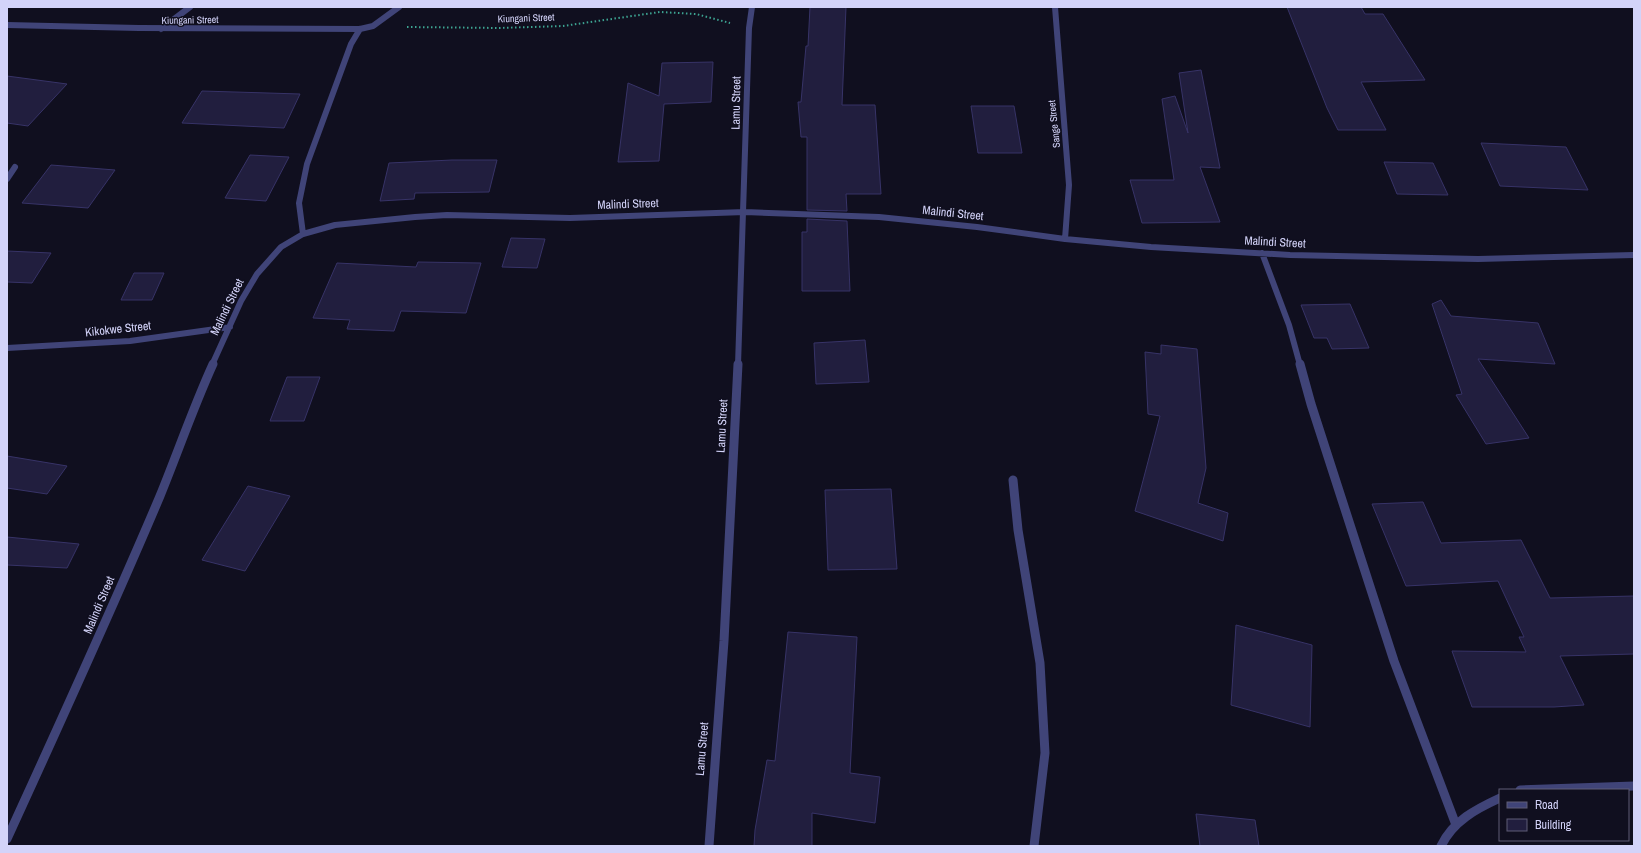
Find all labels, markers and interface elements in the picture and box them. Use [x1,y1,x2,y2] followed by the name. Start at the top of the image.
[497,10,555,25] street label: Kiungani Street
[161,13,219,27] street label: Kiungani Street
[728,76,744,130] street label: Lamu Street
[1045,99,1063,148] street label: Sange Street
[597,195,659,213] street label: Malindi Street
[922,202,985,224] street label: Malindi Street
[1244,232,1306,252] street label: Malindi Street
[206,276,248,338] street label: Malindi Street
[84,318,152,340] street label: Kikokwe Street
[713,399,731,453] street label: Lamu Street
[80,573,118,636] street label: Malindi Street
[692,721,712,776] street label: Lamu Street
[1499,789,1629,841] legend
[1535,797,1559,813] text: Road
[1535,817,1572,833] text: Building

